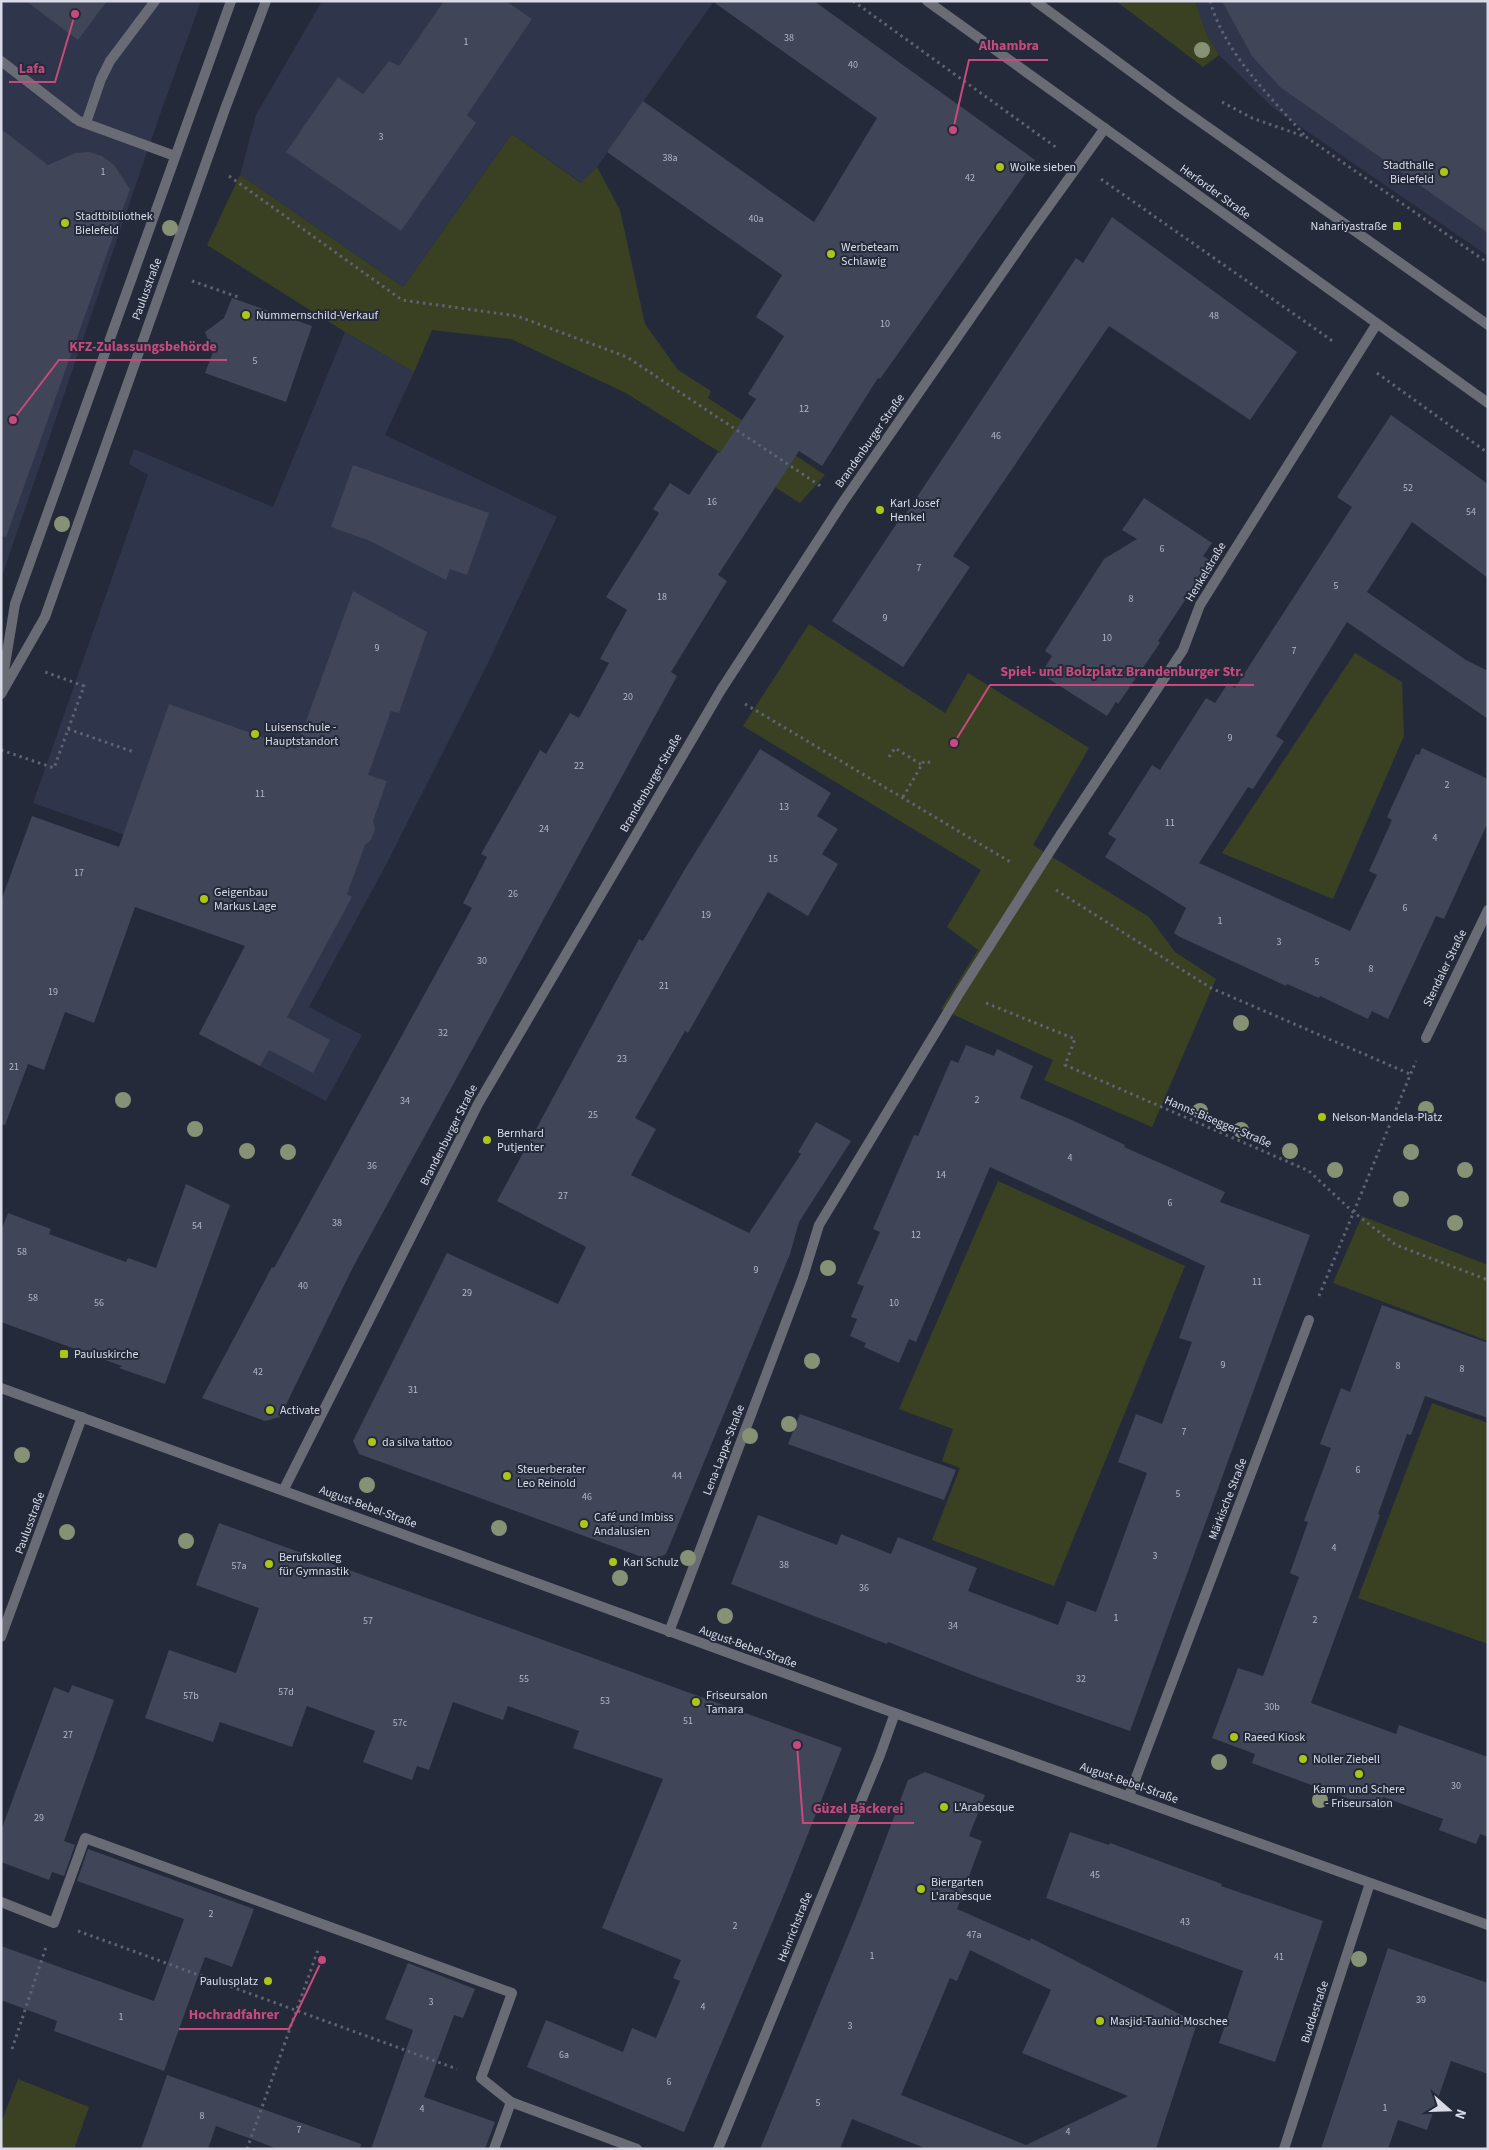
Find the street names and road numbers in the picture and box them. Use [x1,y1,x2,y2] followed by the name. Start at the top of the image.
[1176,160,1254,224] street label: Herforder Straße
[128,255,166,322] street label: Paulusstraße
[831,391,909,491] street label: Brandenburger Straße
[1182,539,1230,605] street label: Henkelstraße
[616,731,686,835] street label: Brandenburger Straße
[1419,927,1471,1009] street label: Stendaler Straße
[416,1082,482,1188] street label: Brandenburger Straße
[1162,1092,1274,1152] street label: Hanns-Bisegger-Straße
[699,1402,749,1498] street label: Lena-Lappe-Straße
[1205,1456,1251,1542] street label: Märkische Straße
[317,1481,419,1533] street label: August-Bebel-Straße
[11,1489,49,1556] street label: Paulusstraße
[697,1621,799,1673] street label: August-Bebel-Straße
[1078,1758,1180,1808] street label: August-Bebel-Straße
[773,1889,817,1965] street label: Heinrichstraße
[1297,1979,1333,2045] street label: Buddestraße

